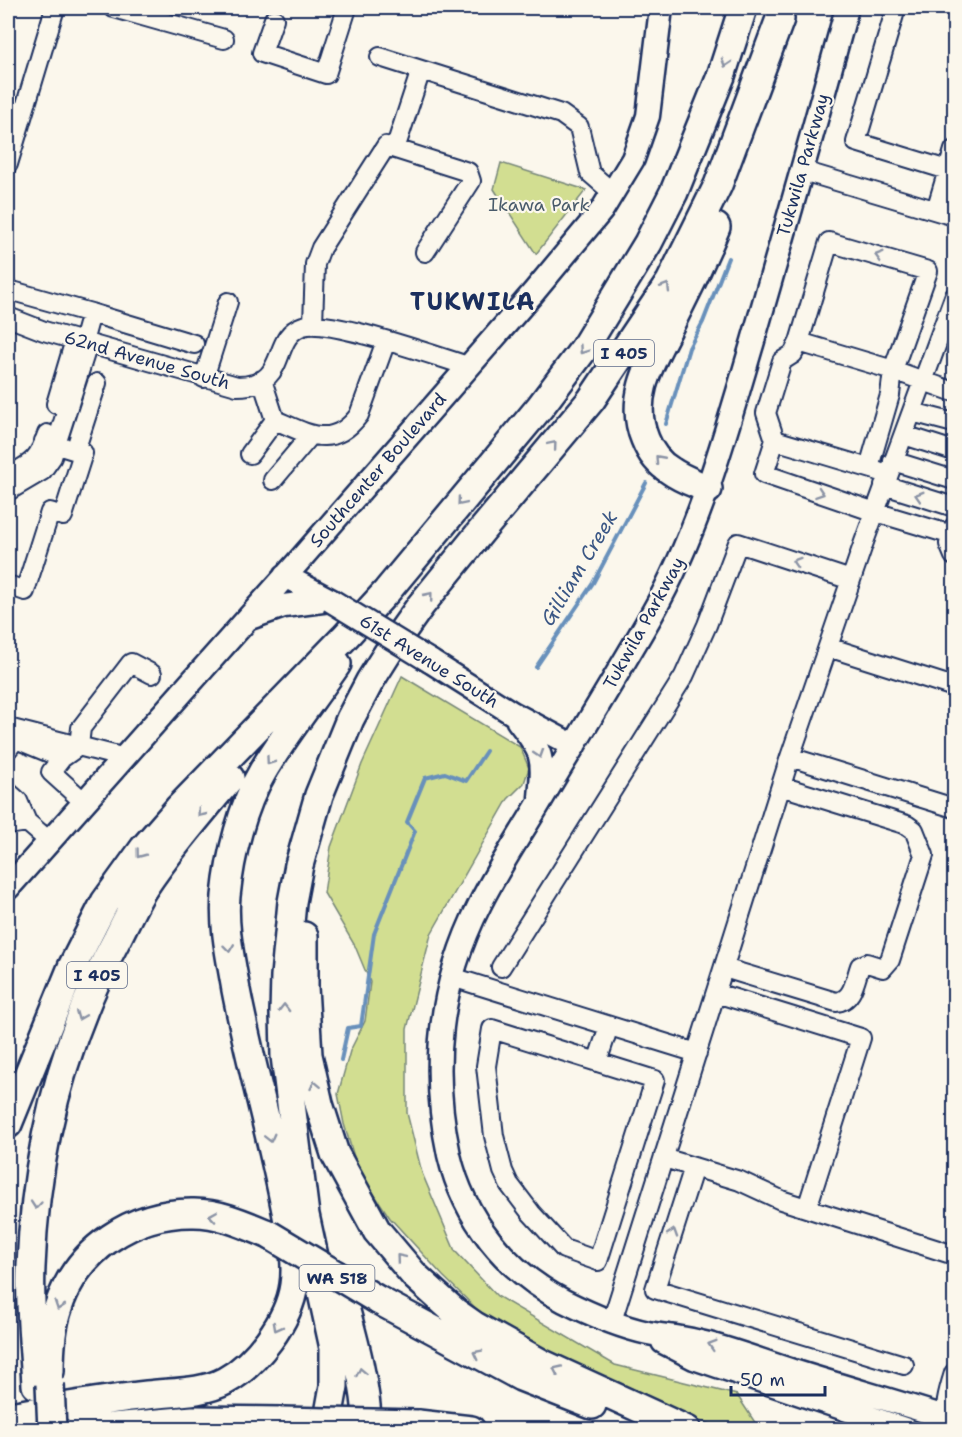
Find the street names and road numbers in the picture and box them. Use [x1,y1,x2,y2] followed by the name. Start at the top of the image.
[771,91,835,239] street label: Tukwila Parkway
[61,325,233,395] street label: 62nd Avenue South
[594,340,654,366] road number: I 405
[304,388,452,552] street label: Southcenter Boulevard
[598,553,690,693] street label: Tukwila Parkway
[355,608,503,714] street label: 61st Avenue South
[67,962,127,988] road number: I 405
[300,1265,374,1291] road number: WA 518

